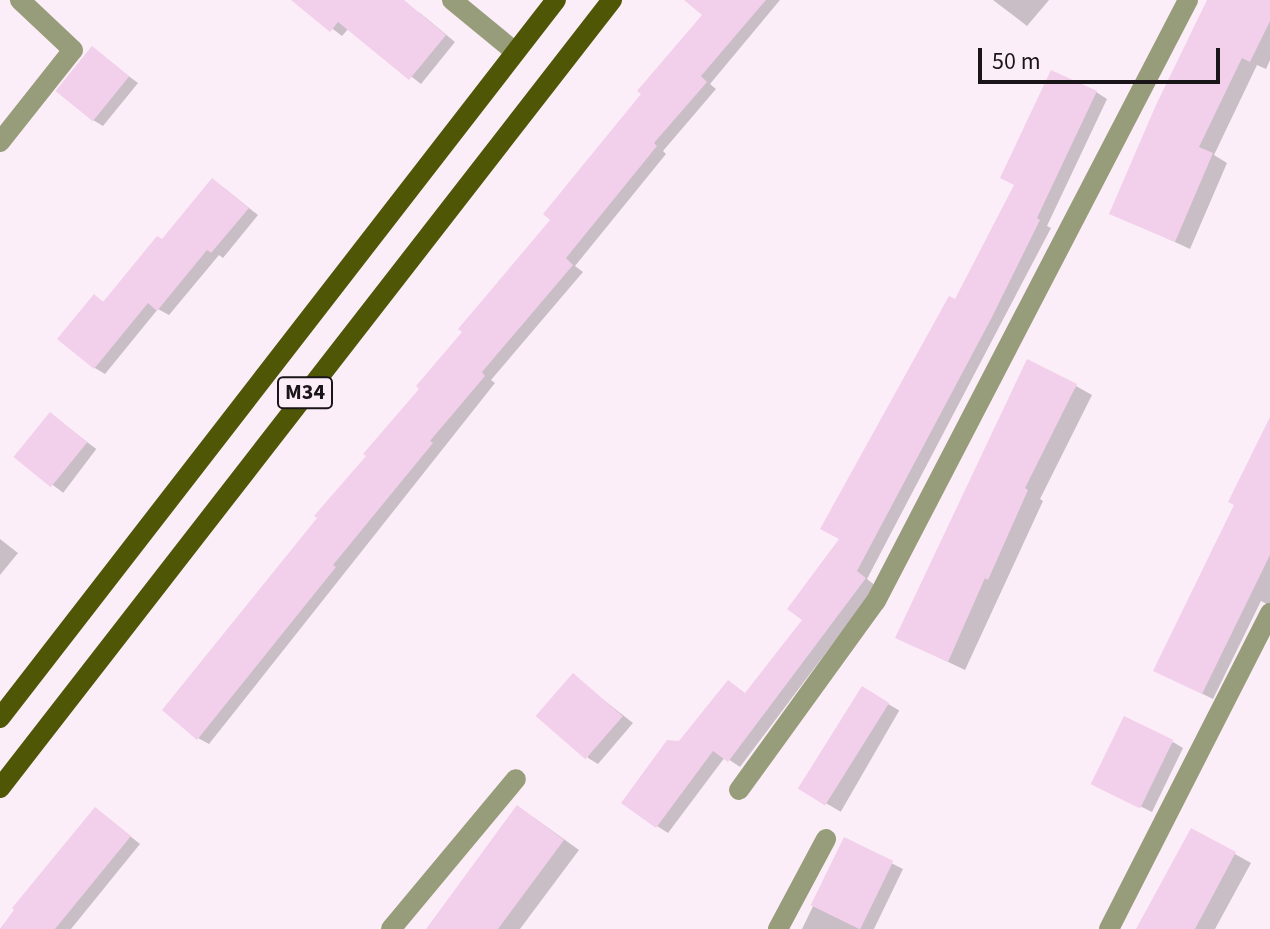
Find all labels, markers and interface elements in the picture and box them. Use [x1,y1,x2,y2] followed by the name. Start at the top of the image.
[982,32,1224,82] scale bar
[992,44,1041,79] text: 50 m
[277,375,333,411] road number: M34

